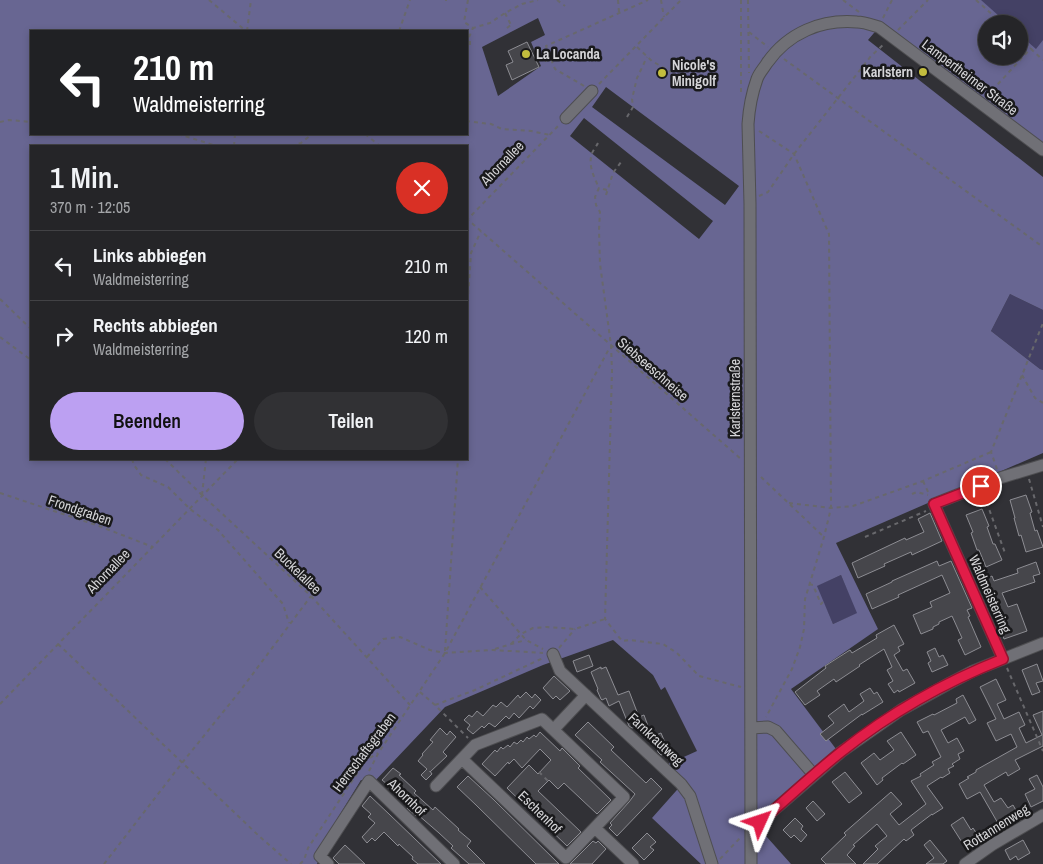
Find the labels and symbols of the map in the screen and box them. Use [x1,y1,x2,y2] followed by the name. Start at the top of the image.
[918,35,1022,119] street label: Lampertheimer Straße
[536,45,600,63] place label: La Locanda
[520,48,532,60] marker: La Locanda
[672,56,716,90] place label: Nicole's Minigolf
[863,63,913,81] place label: Karlstern
[917,66,929,78] marker: Karlstern
[656,67,668,79] marker: Nicole's Minigolf
[476,137,528,190] street label: Ahornallee
[614,333,692,405] street label: Siebseeschneise
[726,359,744,437] street label: Karlsternstraße
[960,465,1002,507] pin
[46,491,114,529] street label: Frondgraben
[271,544,325,598] street label: Buckelallee
[82,545,134,598] street label: Ahornallee
[965,552,1016,636] street label: Waldmeisterring
[328,709,400,795] street label: Herrschaftsgraben
[624,709,688,770] street label: Farnkrautweg
[383,774,431,820] street label: Ahornhof
[514,787,566,838] street label: Eschenhof
[733,795,785,847] position arrow
[960,799,1033,854] street label: Rottannenweg

